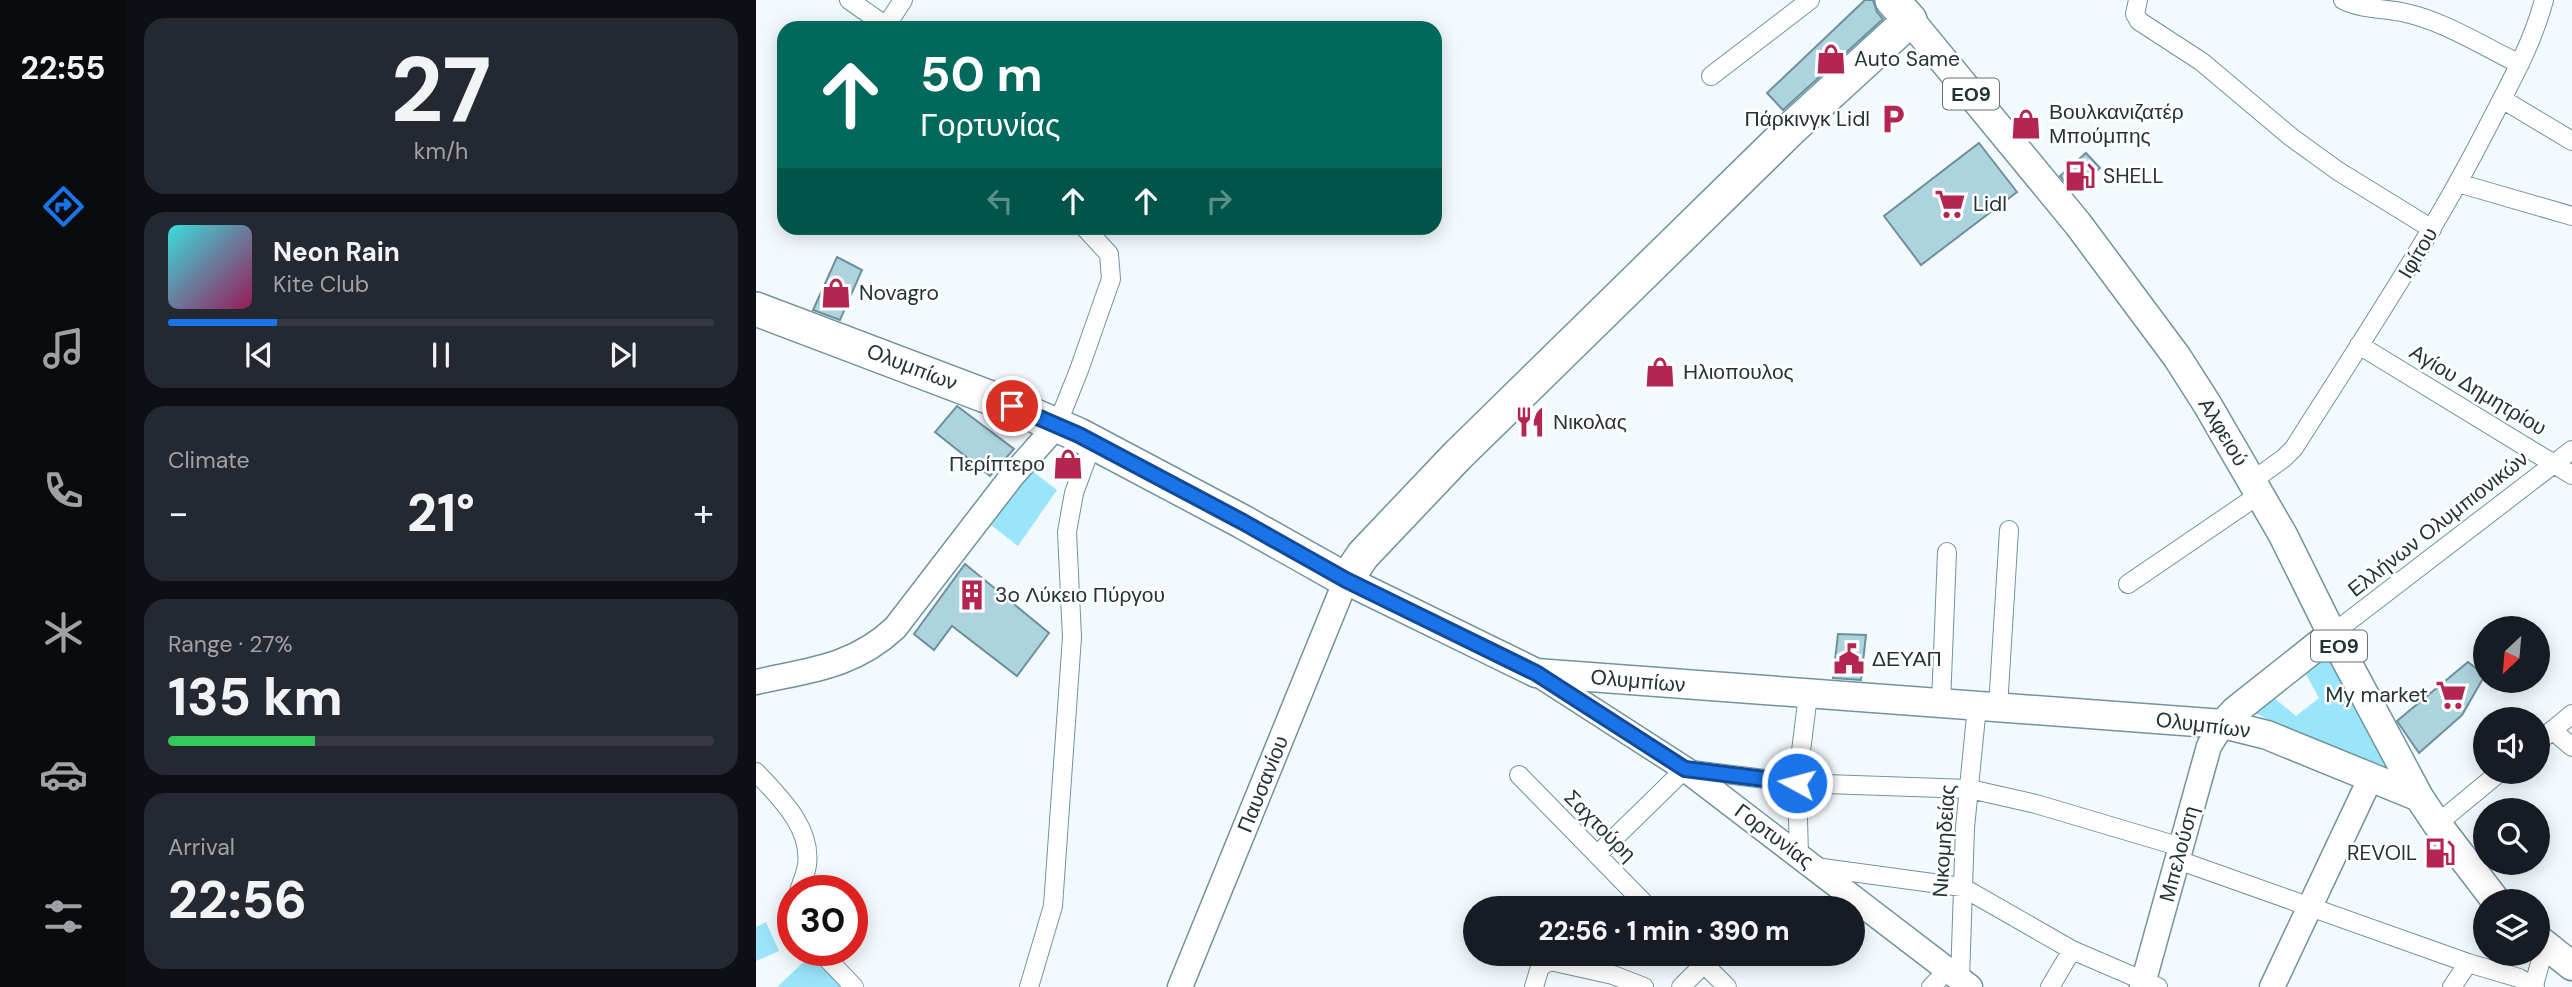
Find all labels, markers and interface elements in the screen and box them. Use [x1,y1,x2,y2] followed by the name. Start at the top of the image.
[391,31,491,149] text: 27
[920,42,1043,106] text: 50 m
[1814,42,1848,76] shop icon: Auto Same
[1854,45,1960,73] place label: Auto Same
[21,47,105,89] text: 22:55
[805,49,896,140] icon: ahead
[1943,78,1999,110] road number: ΕΟ9
[2049,98,2184,150] place label: Βουλκανιζατέρ Μπούμπης
[1876,102,1910,136] parking icon: Πάρκινγκ Lidl
[920,104,1060,146] text: Γορτυνίας
[1745,105,1870,133] place label: Πάρκινγκ Lidl
[2009,107,2043,141] shop icon: Βουλκανιζατέρ Μπούμπης
[414,136,468,166] text: km/h
[2063,159,2097,193] fuel station icon: SHELL
[2103,162,2163,190] place label: SHELL
[39,182,88,231] icon: directions
[981,182,1019,220] icon: left
[1054,182,1092,220] icon: ahead
[1127,182,1165,220] icon: ahead
[1200,182,1238,220] icon: right
[1933,187,1967,221] supermarket icon: Lidl
[1973,190,2007,218] place label: Lidl
[2392,222,2444,284] street label: Ιφίτου
[273,235,400,269] text: Neon Rain
[273,269,369,299] text: Kite Club
[819,276,853,310] shop icon: Novagro
[859,279,939,307] place label: Novagro
[39,324,88,373] icon: music
[240,336,278,374] icon: previous
[422,336,460,374] icon: pause
[604,336,642,374] icon: next
[863,337,961,397] street label: Ολυμπίων
[2404,338,2552,442] street label: Αγίου Δημητρίου
[1643,355,1677,389] shop icon: Ηλιοπουλος
[1683,358,1794,386] place label: Ηλιοπουλος
[982,376,1042,436] pin
[993,387,1031,425] icon: arrive
[2192,393,2254,471] street label: Αλφειού
[1513,405,1547,439] restaurant icon: Νικολας
[1553,408,1627,436] place label: Νικολας
[168,445,250,475] text: Climate
[2342,445,2534,603] street label: Ελλήνων Ολυμπιονικών
[1051,447,1085,481] shop icon: Περίπτερο
[949,450,1045,478] place label: Περίπτερο
[39,466,88,515] icon: phone
[407,479,475,547] text: 21°
[168,488,189,538] text: −
[693,488,714,538] text: +
[955,578,989,612] building icon: 3o Λύκειο Πύργου
[995,581,1165,609] place label: 3o Λύκειο Πύργου
[39,608,88,657] icon: climate
[2473,616,2550,693] north arrow
[2473,616,2550,966] map controls
[168,629,293,659] text: Range · 27%
[2311,631,2367,662] road number: ΕΟ9
[1832,642,1866,676] public building icon: ΔΕΥΑΠ
[1872,645,1942,673] place label: ΔΕΥΑΠ
[168,663,343,731] text: 135 km
[1589,663,1687,699] street label: Ολυμπίων
[2434,678,2468,712] supermarket icon: My market
[2326,681,2428,709] place label: My market
[2154,705,2252,745] street label: Ολυμπίων
[2473,707,2550,784] button: sound
[1231,731,1295,837] street label: Παυσανίου
[1760,746,1834,820] position arrow
[39,750,88,799] icon: car
[1926,783,1962,899] street label: Νικομηδείας
[1558,784,1642,868] street label: Σαχτούρη
[1729,797,1819,875] street label: Γορτυνίας
[2473,798,2550,875] button: search
[2153,803,2205,905] street label: Μπελούση
[168,832,235,862] text: Arrival
[2423,836,2457,870] fuel station icon: REVOIL
[2347,839,2417,867] place label: REVOIL
[168,866,307,934] text: 22:56
[777,875,868,966] speed limit sign: 30
[2473,889,2550,966] button: layers
[39,892,88,941] icon: filters
[1538,914,1790,948] text: 22:56 · 1 min · 390 m

